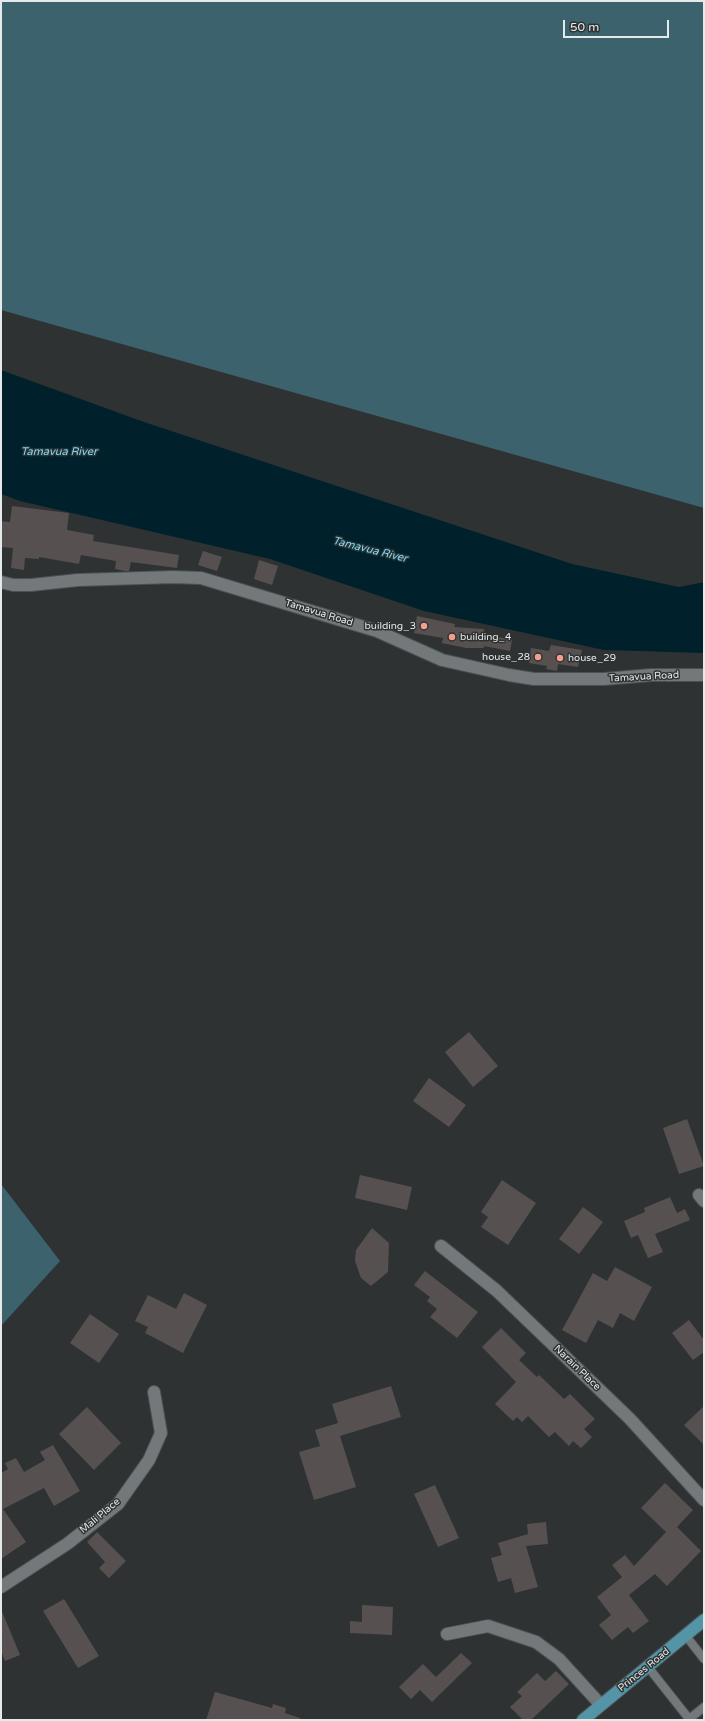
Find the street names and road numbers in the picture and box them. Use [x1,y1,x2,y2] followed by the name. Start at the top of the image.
[284,597,354,629] street label: Tamavua Road
[609,669,679,685] street label: Tamavua Road
[551,1343,603,1393] street label: Narain Place
[78,1496,122,1536] street label: Mali Place
[616,1646,672,1694] street label: Princes Road

